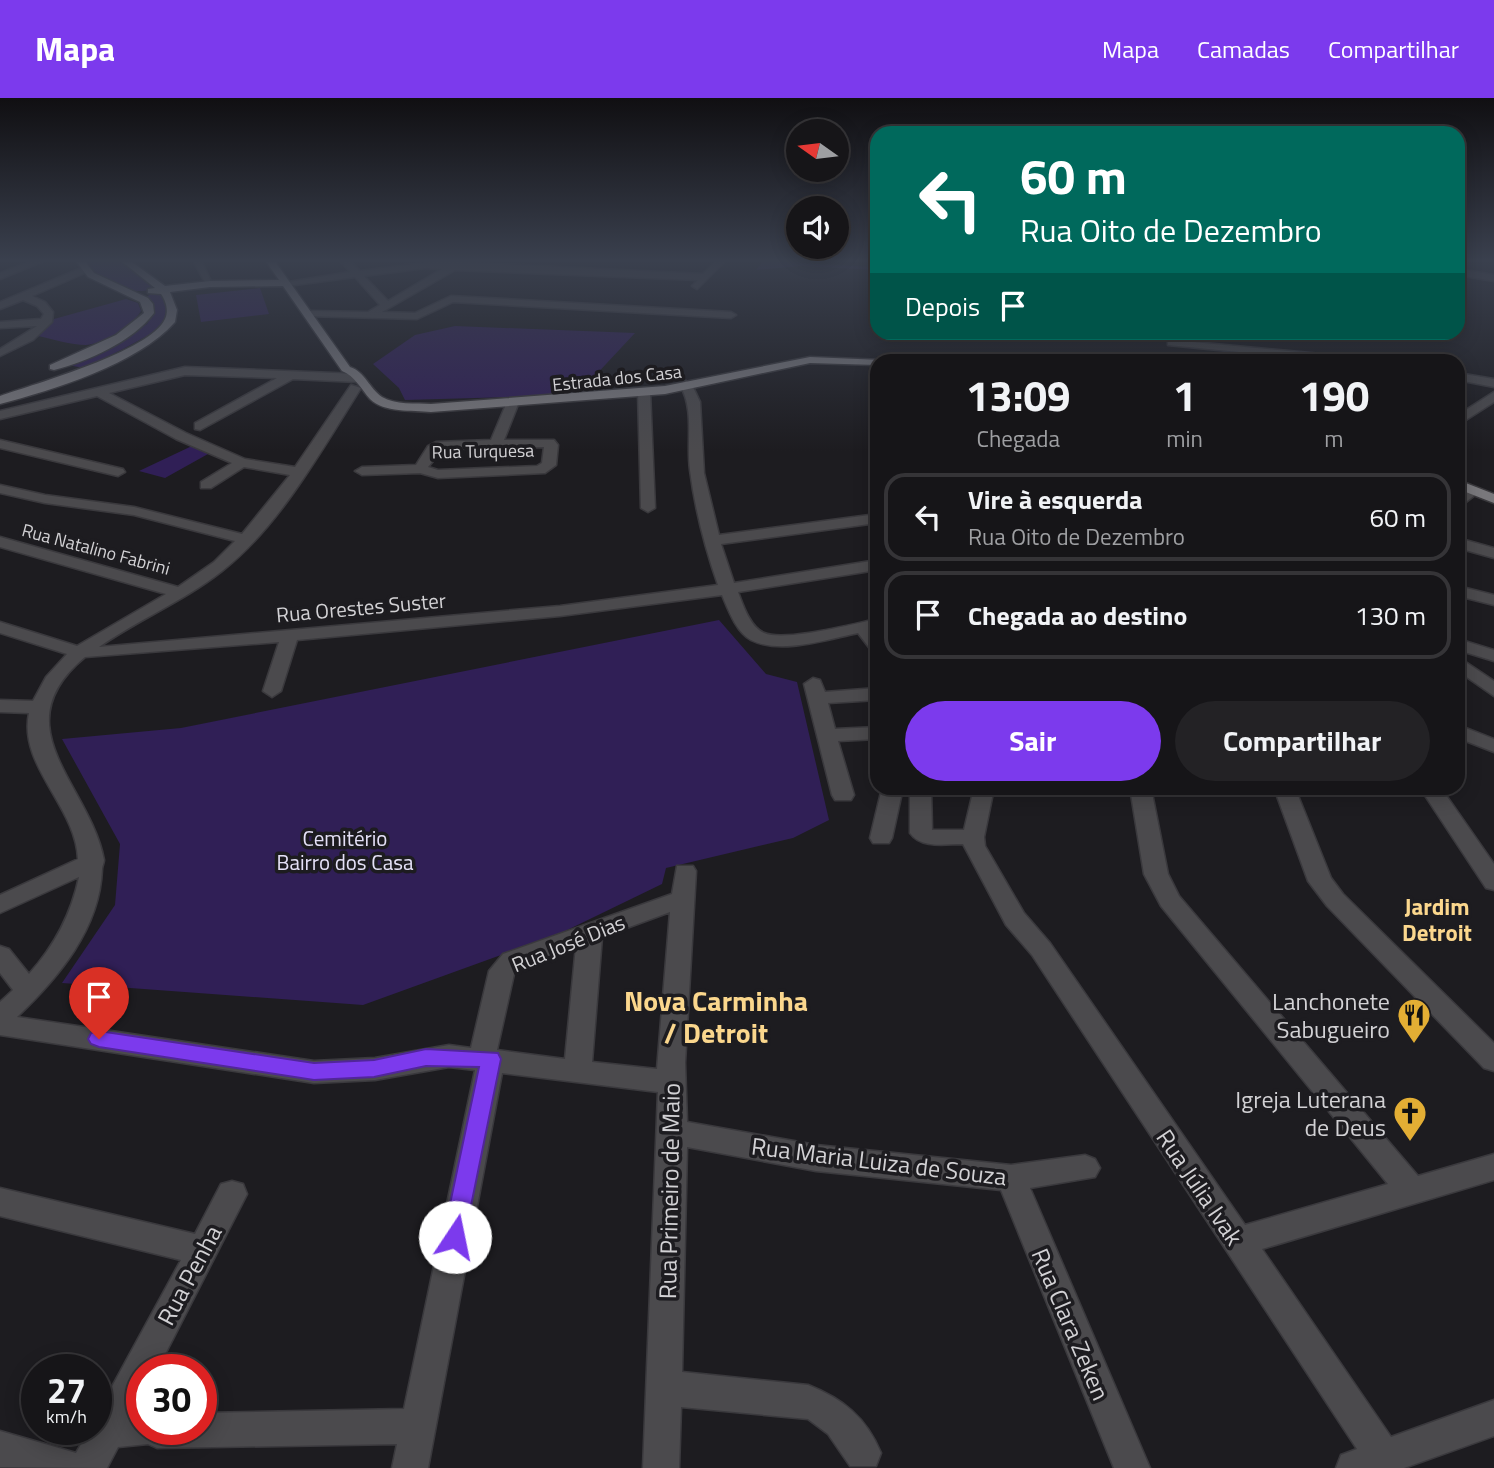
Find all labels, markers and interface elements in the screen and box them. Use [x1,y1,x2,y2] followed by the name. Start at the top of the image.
[35,24,115,74] text: Mapa
[1102,31,1159,67] text: Mapa
[1197,31,1290,67] text: Camadas
[1328,31,1459,67] text: Compartilhar
[786,119,849,182] north arrow
[786,119,849,259] map controls
[1020,138,1127,213] text: 60 m
[905,154,996,245] icon: left
[786,196,849,259] button: sound
[1020,206,1322,254] text: Rua Oito de Dezembro
[905,287,980,326] text: Depois
[994,287,1032,325] icon: arrive
[551,358,683,398] street label: Estrada dos Casa
[966,363,1071,427] text: 13:09
[1173,363,1196,427] text: 1
[1299,363,1369,427] text: 190
[976,421,1060,456] text: Chegada
[1166,421,1203,456] text: min
[1324,421,1344,456] text: m
[432,437,534,465] street label: Rua Turquesa
[968,480,1143,519] text: Vire à esquerda
[909,498,947,536] icon: left
[1369,498,1426,537] text: 60 m
[19,516,173,582] street label: Rua Natalino Fabrini
[968,519,1185,554] text: Rua Oito de Dezembro
[275,584,447,630] street label: Rua Orestes Suster
[909,596,947,634] icon: arrive
[968,596,1187,635] text: Chegada ao destino
[1355,596,1426,635] text: 130 m
[905,701,1161,781] button: Sair
[1175,701,1430,781] button: Compartilhar
[277,822,414,878] park label: Cemitério Bairro dos Casa
[1402,889,1472,950] district label: Jardim Detroit
[507,906,629,980] street label: Rua José Dias
[69,967,129,1039] pin
[80,978,118,1016] icon: arrive
[624,979,808,1054] district label: Nova Carminha / Detroit
[1272,983,1390,1047] place label: Lanchonete Sabugueiro
[1395,996,1433,1045] restaurant icon: Lanchonete Sabugueiro
[1235,1081,1386,1145] place label: Igreja Luterana de Deus
[649,1083,689,1299] street label: Rua Primeiro de Maio
[1391,1094,1429,1143] church icon: Igreja Luterana de Deus
[1148,1122,1252,1253] street label: Rua Júlia Ivak
[749,1127,1009,1195] street label: Rua Maria Luiza de Souza
[418,1200,492,1274] position arrow
[148,1219,230,1331] street label: Rua Penha
[1023,1242,1119,1406] street label: Rua Clara Zeken
[126,1354,217,1445] speed limit sign: 30
[47,1363,86,1417] text: 27
[46,1403,87,1430] text: km/h

